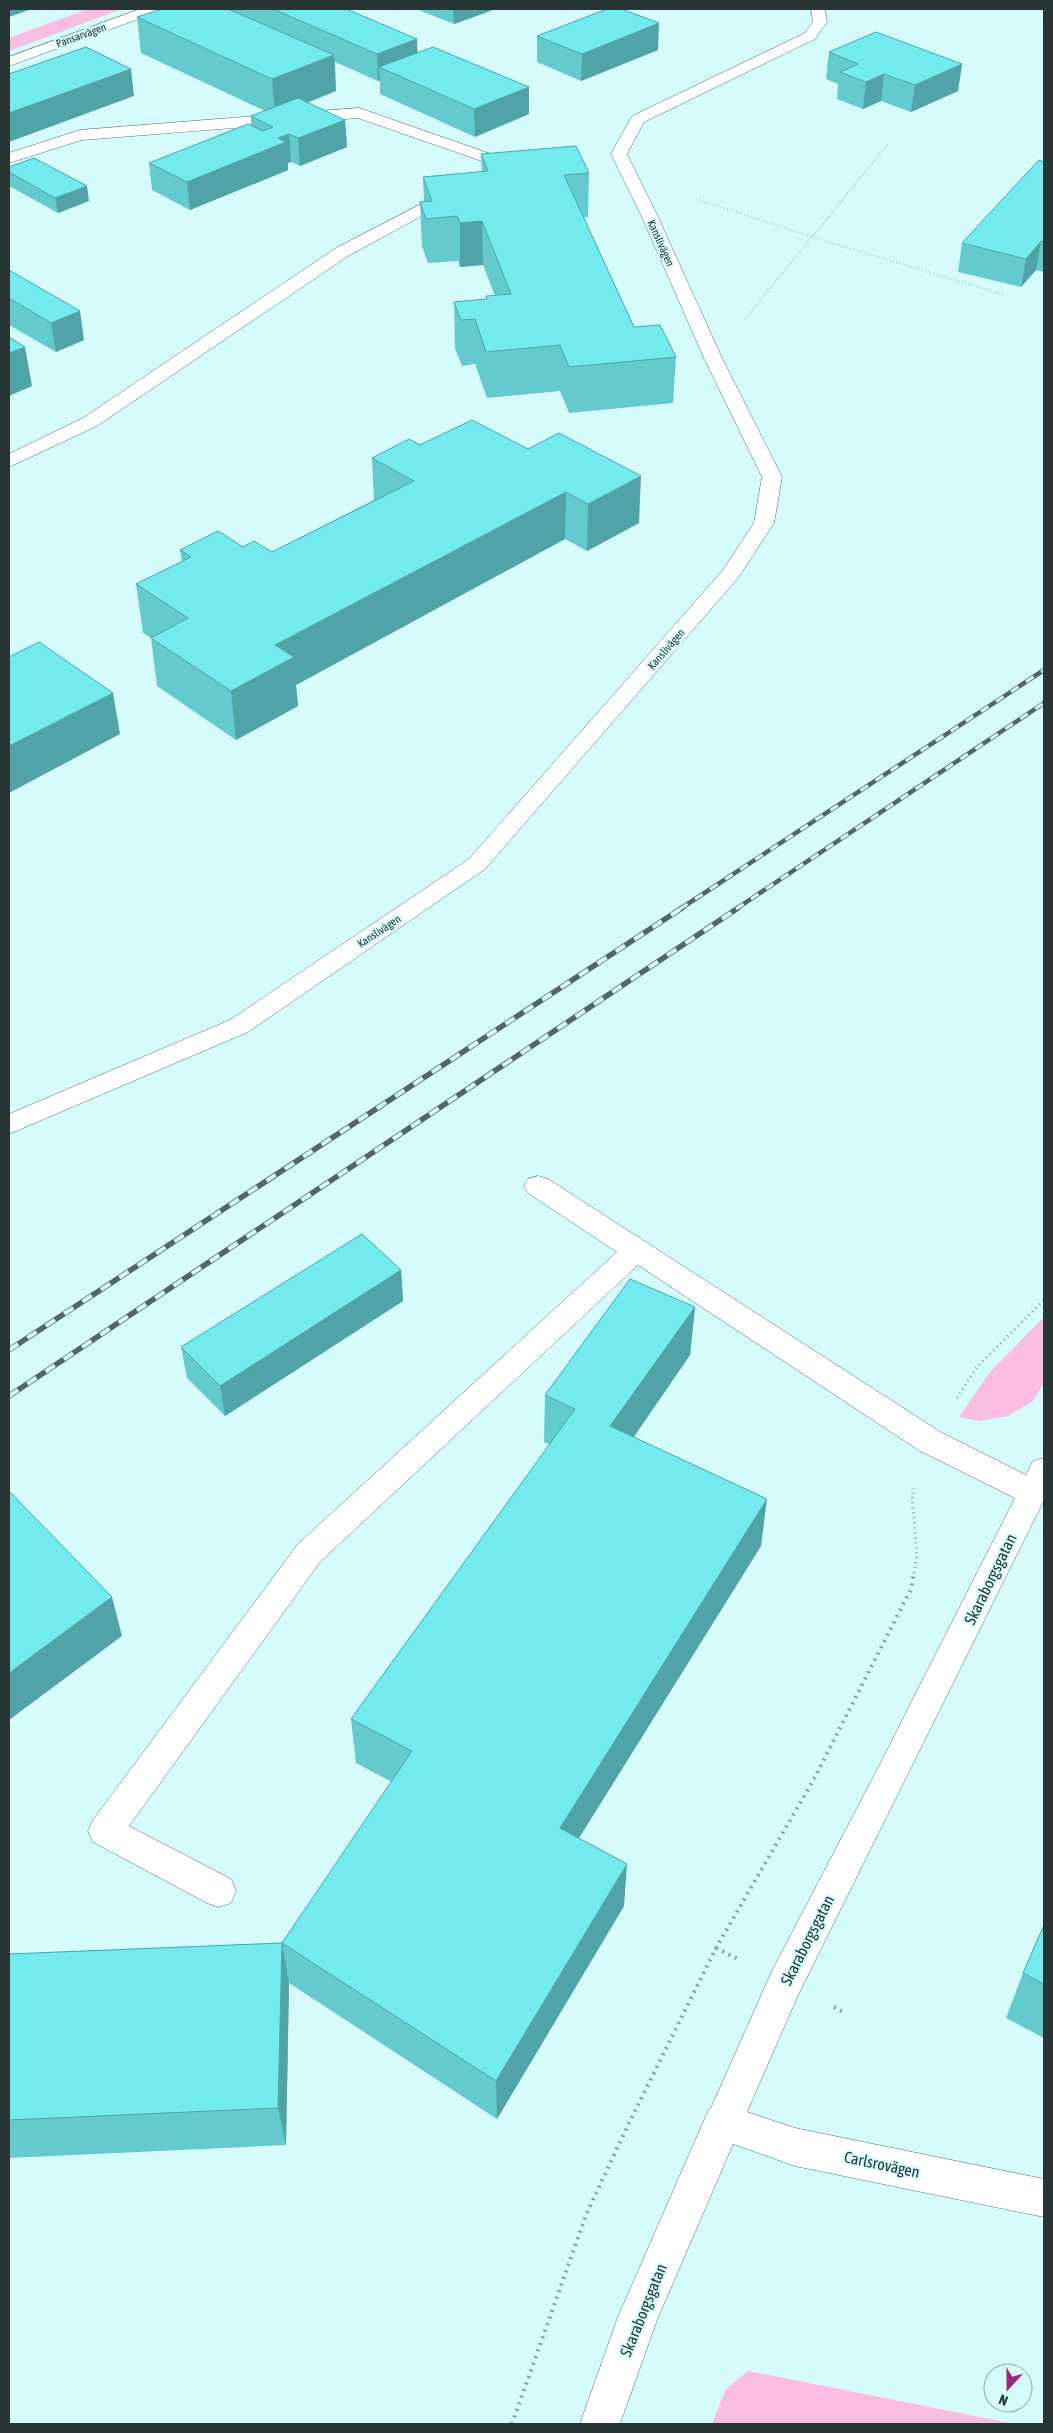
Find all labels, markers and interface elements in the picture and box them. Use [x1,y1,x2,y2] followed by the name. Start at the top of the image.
[54,20,108,50] street label: Pansarvägen
[645,218,677,268] street label: Kanslivägen
[645,626,687,672] street label: Kanslivägen
[355,912,403,950] street label: Kanslivägen
[960,1531,1021,1628] street label: Skaraborgsgatan
[777,1892,838,1989] street label: Skaraborgsgatan
[842,2147,921,2182] street label: Carlsrovägen
[616,2261,671,2360] street label: Skaraborgsgatan
[983,2363,1033,2413] north arrow
[997,2391,1010,2409] text: N

